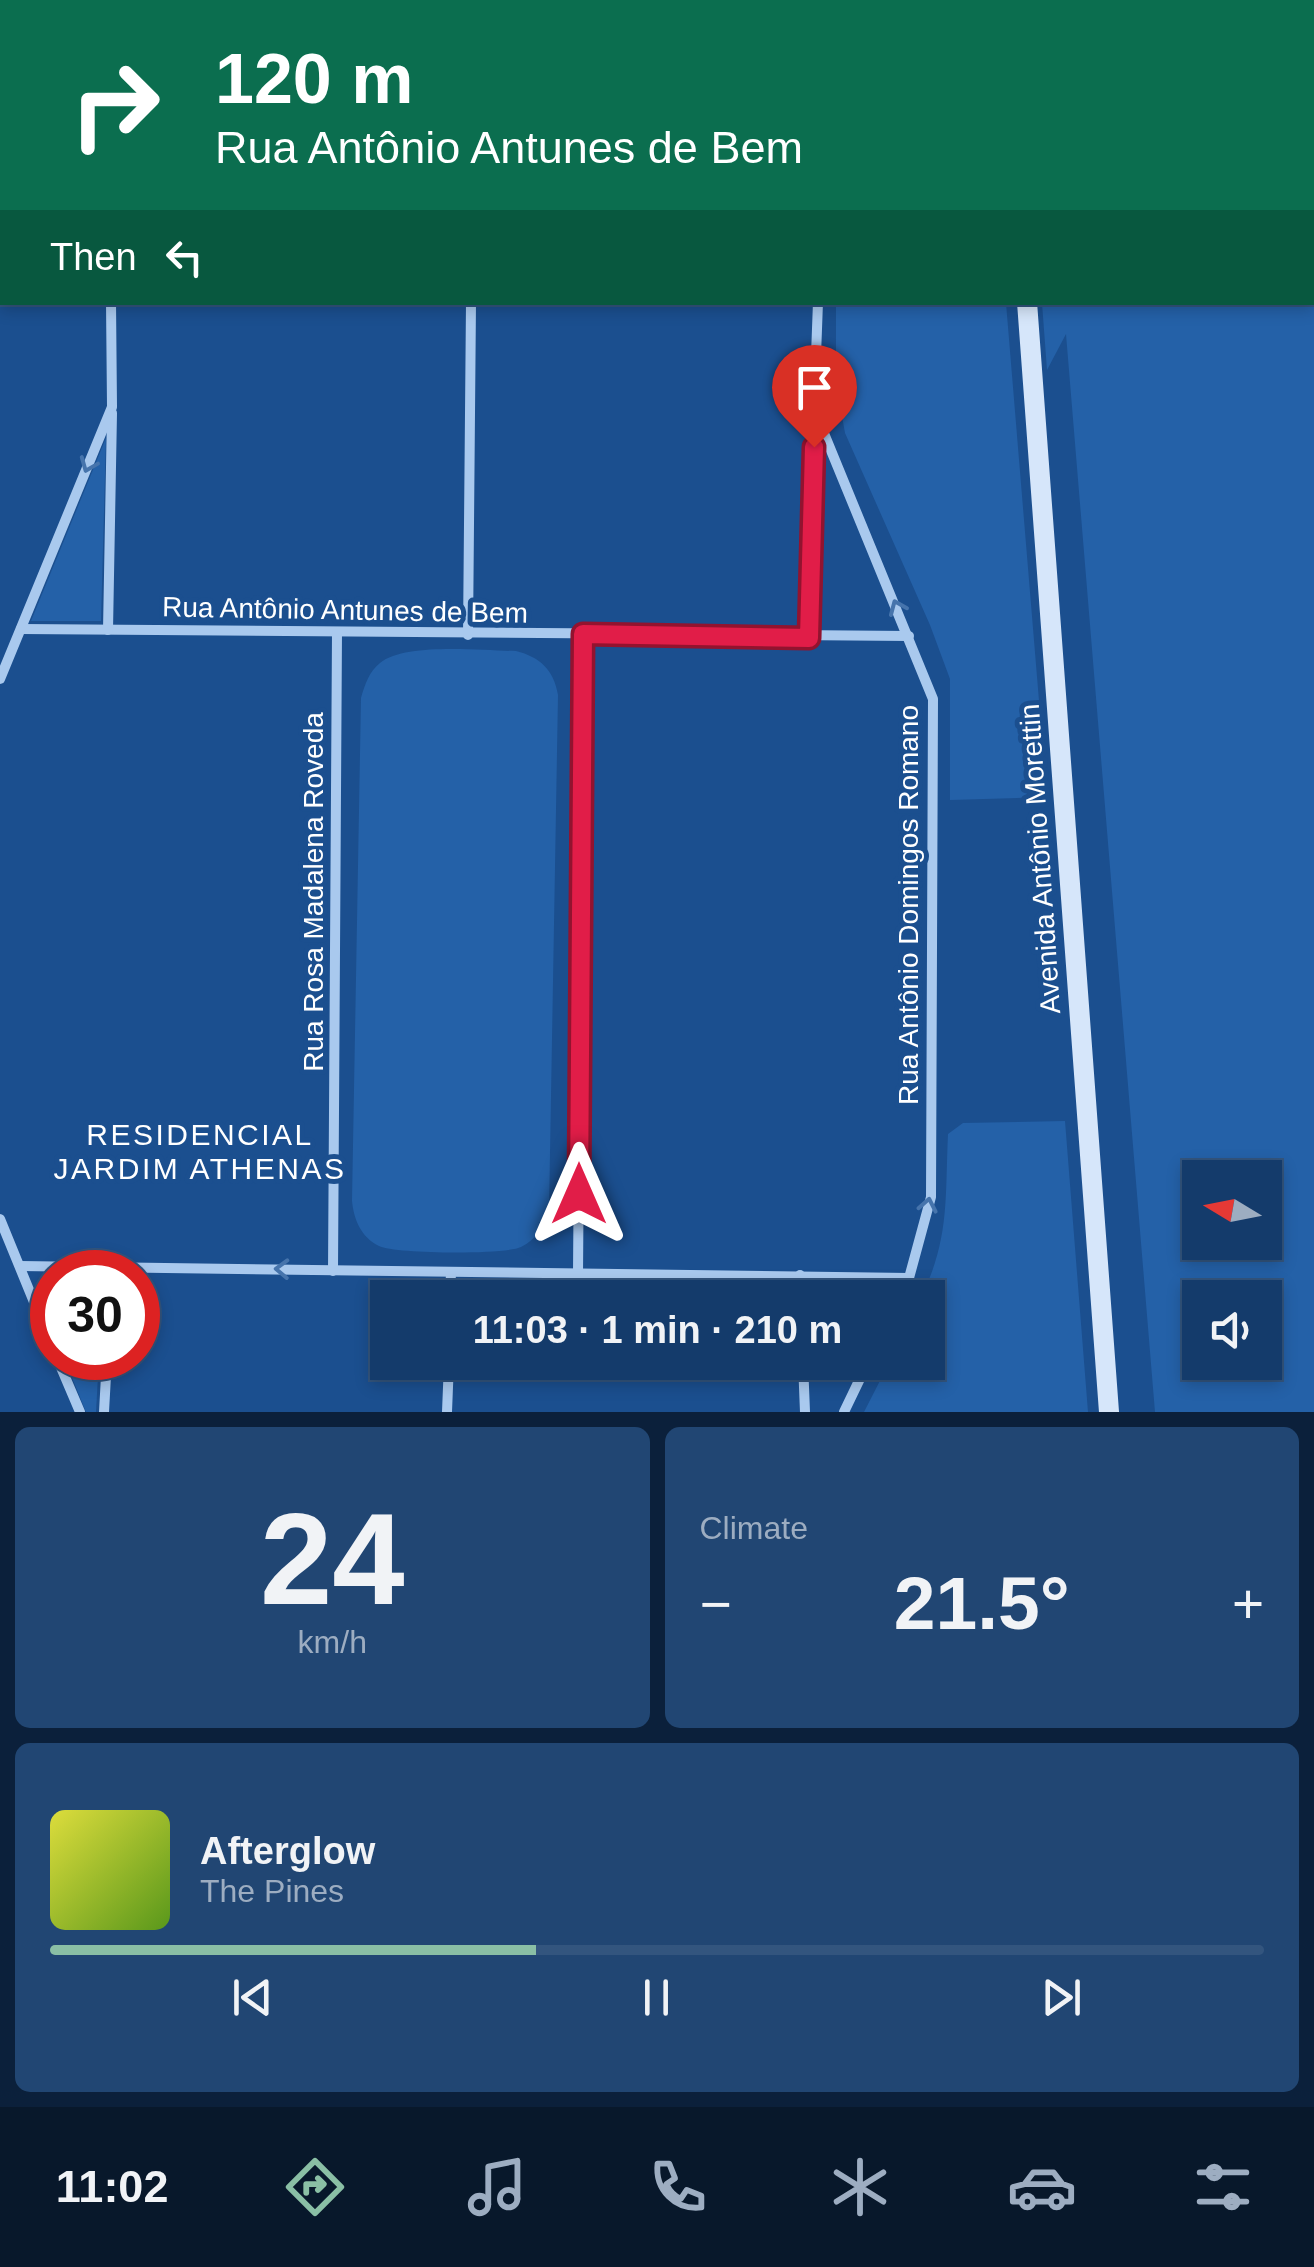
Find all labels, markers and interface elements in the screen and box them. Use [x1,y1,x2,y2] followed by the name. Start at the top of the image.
[50,40,180,170] icon: right
[215,40,413,118] text: 120 m
[215,122,803,173] text: Rua Antônio Antunes de Bem
[157,230,212,285] icon: left
[50,236,137,278] text: Then
[772,345,857,448] pin
[787,360,842,415] icon: arrive
[80,455,100,473] one-way arrow
[162,591,528,629] street label: Rua Antônio Antunes de Bem
[888,599,908,617] one-way arrow
[1014,703,1066,1015] street label: Avenida Antônio Morettin
[893,705,924,1105] street label: Rua Antônio Domingos Romano
[298,712,329,1072] street label: Rua Rosa Madalena Roveda
[54,1118,346,1185] district label: RESIDENCIAL JARDIM ATHENAS
[527,1142,631,1246] position arrow
[1182,1160,1282,1260] north arrow
[1182,1160,1282,1380] map controls
[916,1197,937,1214] one-way arrow
[30,1250,160,1380] speed limit sign: 30
[274,1259,290,1280] one-way arrow
[1182,1280,1282,1380] button: sound
[473,1309,842,1351] text: 11:03 · 1 min · 210 m
[260,1486,405,1632] text: 24
[700,1510,808,1546] text: Climate
[894,1561,1070,1645] text: 21.5°
[700,1573,732,1635] text: −
[1232,1573,1264,1635] text: +
[298,1624,367,1660] text: km/h
[200,1830,375,1872] text: Afterglow
[200,1873,344,1909] text: The Pines
[225,1970,280,2025] icon: previous
[629,1970,684,2025] icon: pause
[1034,1970,1089,2025] icon: next
[280,2152,350,2222] icon: directions
[462,2152,532,2222] icon: music
[643,2152,713,2222] icon: phone
[825,2152,895,2222] icon: climate
[1007,2152,1077,2222] icon: car
[1188,2152,1258,2222] icon: filters
[56,2161,168,2212] text: 11:02

